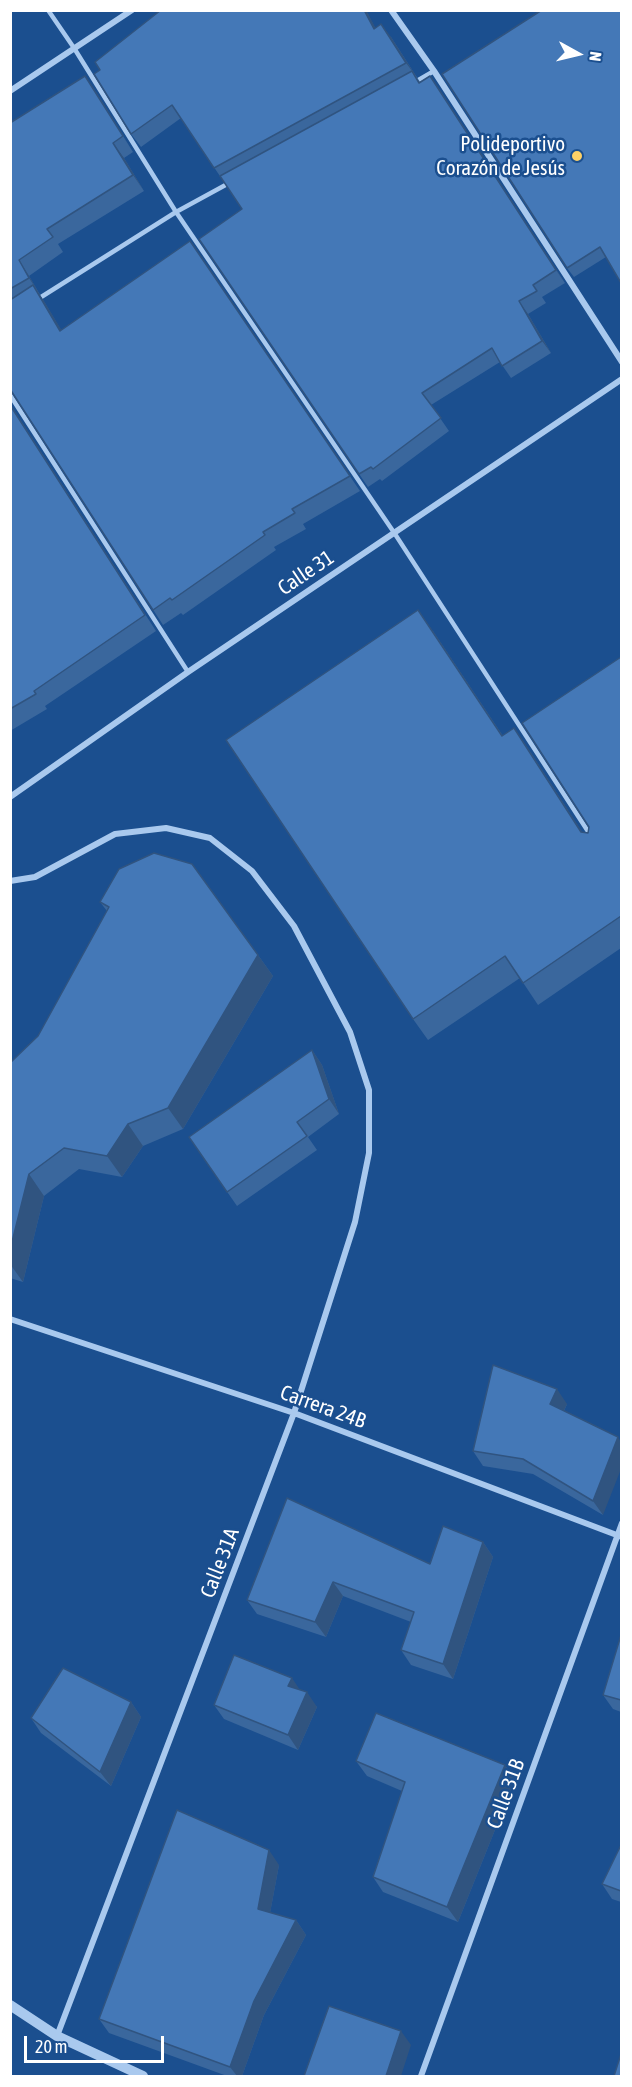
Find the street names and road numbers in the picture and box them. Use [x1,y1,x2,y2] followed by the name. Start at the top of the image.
[273,545,339,601] street label: Calle 31
[277,1380,369,1434] street label: Carrera 24B
[195,1525,245,1601] street label: Calle 31A
[482,1756,530,1832] street label: Calle 31B

